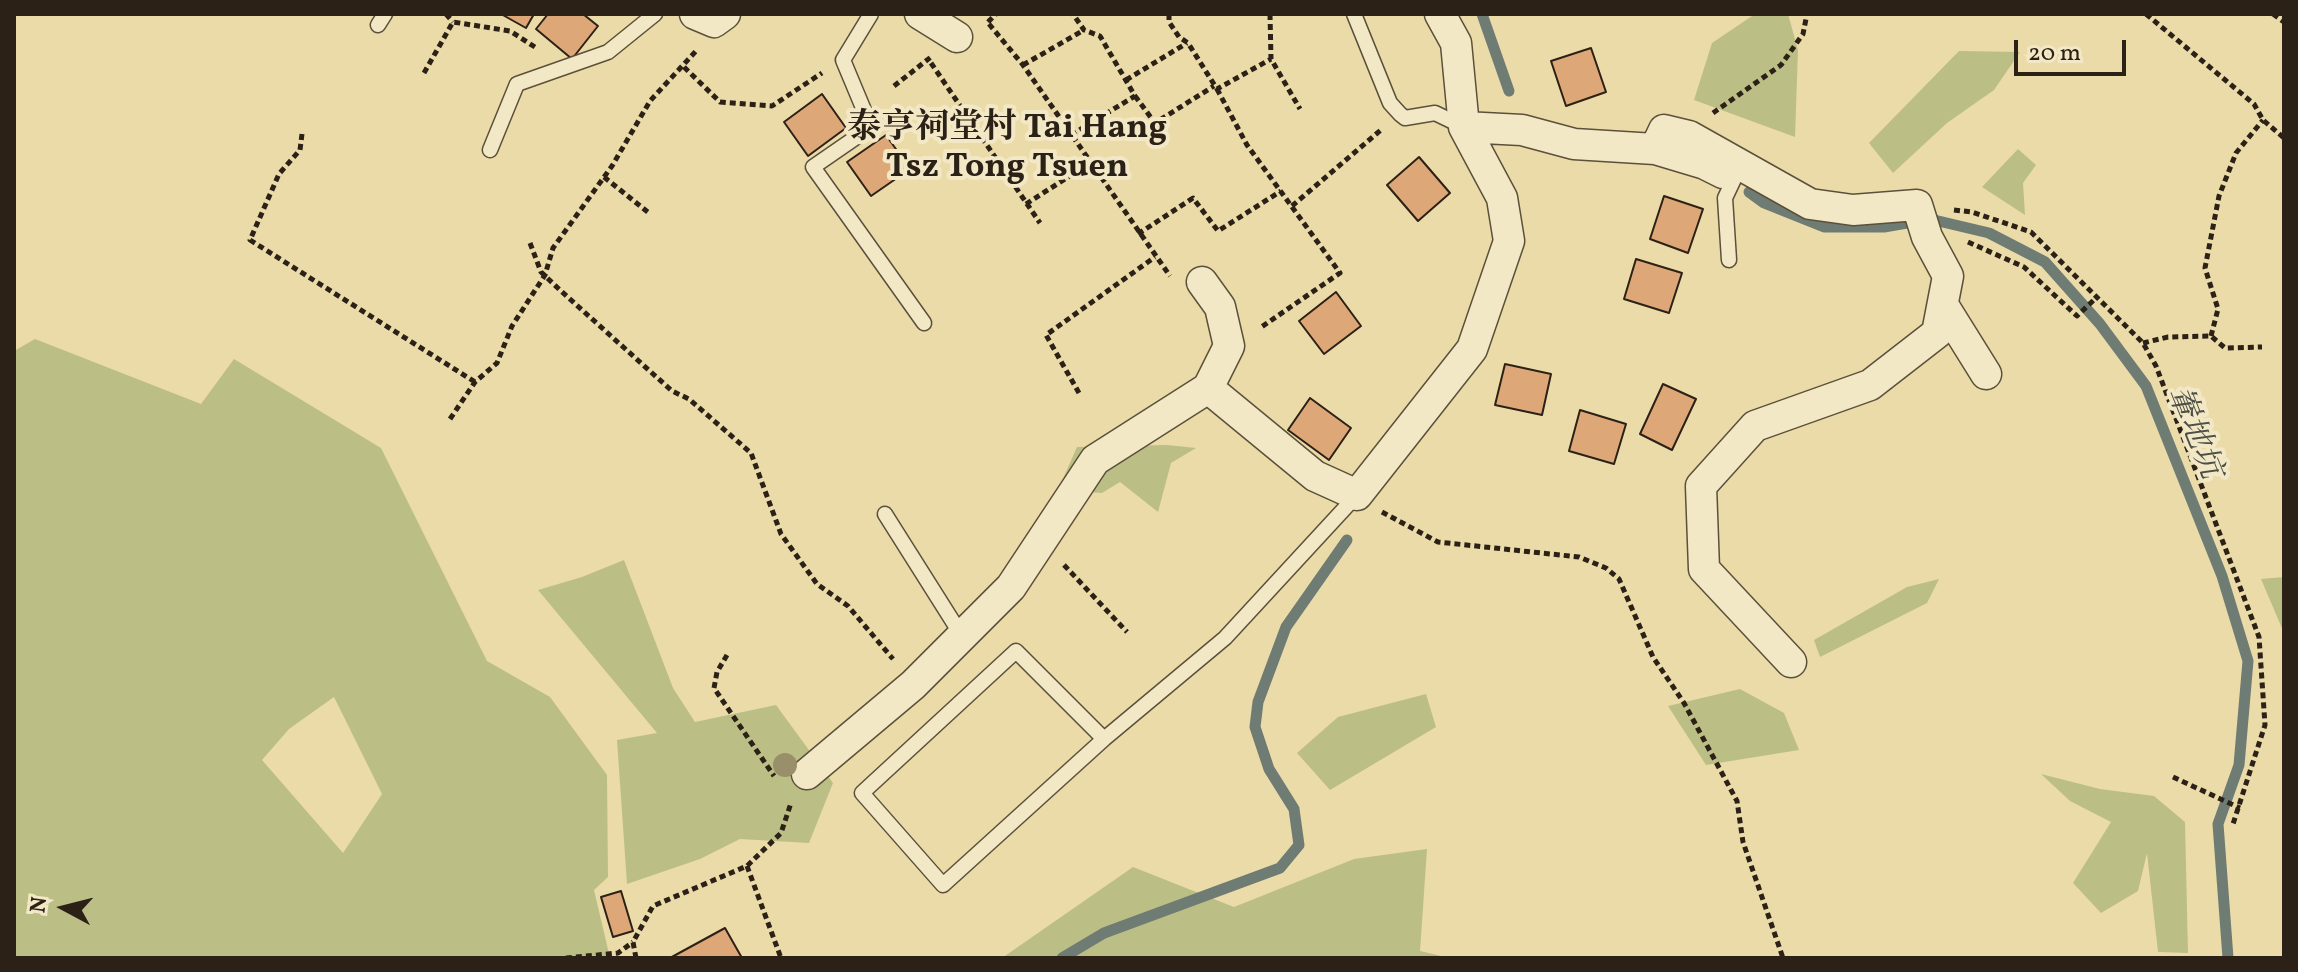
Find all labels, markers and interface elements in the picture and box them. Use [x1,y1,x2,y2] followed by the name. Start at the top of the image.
[2018,24,2130,74] scale bar
[2028,37,2081,71] text: 20 m
[847,111,1167,190] district label: 泰亨祠堂村 Tai Hang Tsz Tong Tsuen
[2156,381,2228,485] water label: 輋地坑
[24,868,104,948] north arrow
[23,895,56,915] text: N

